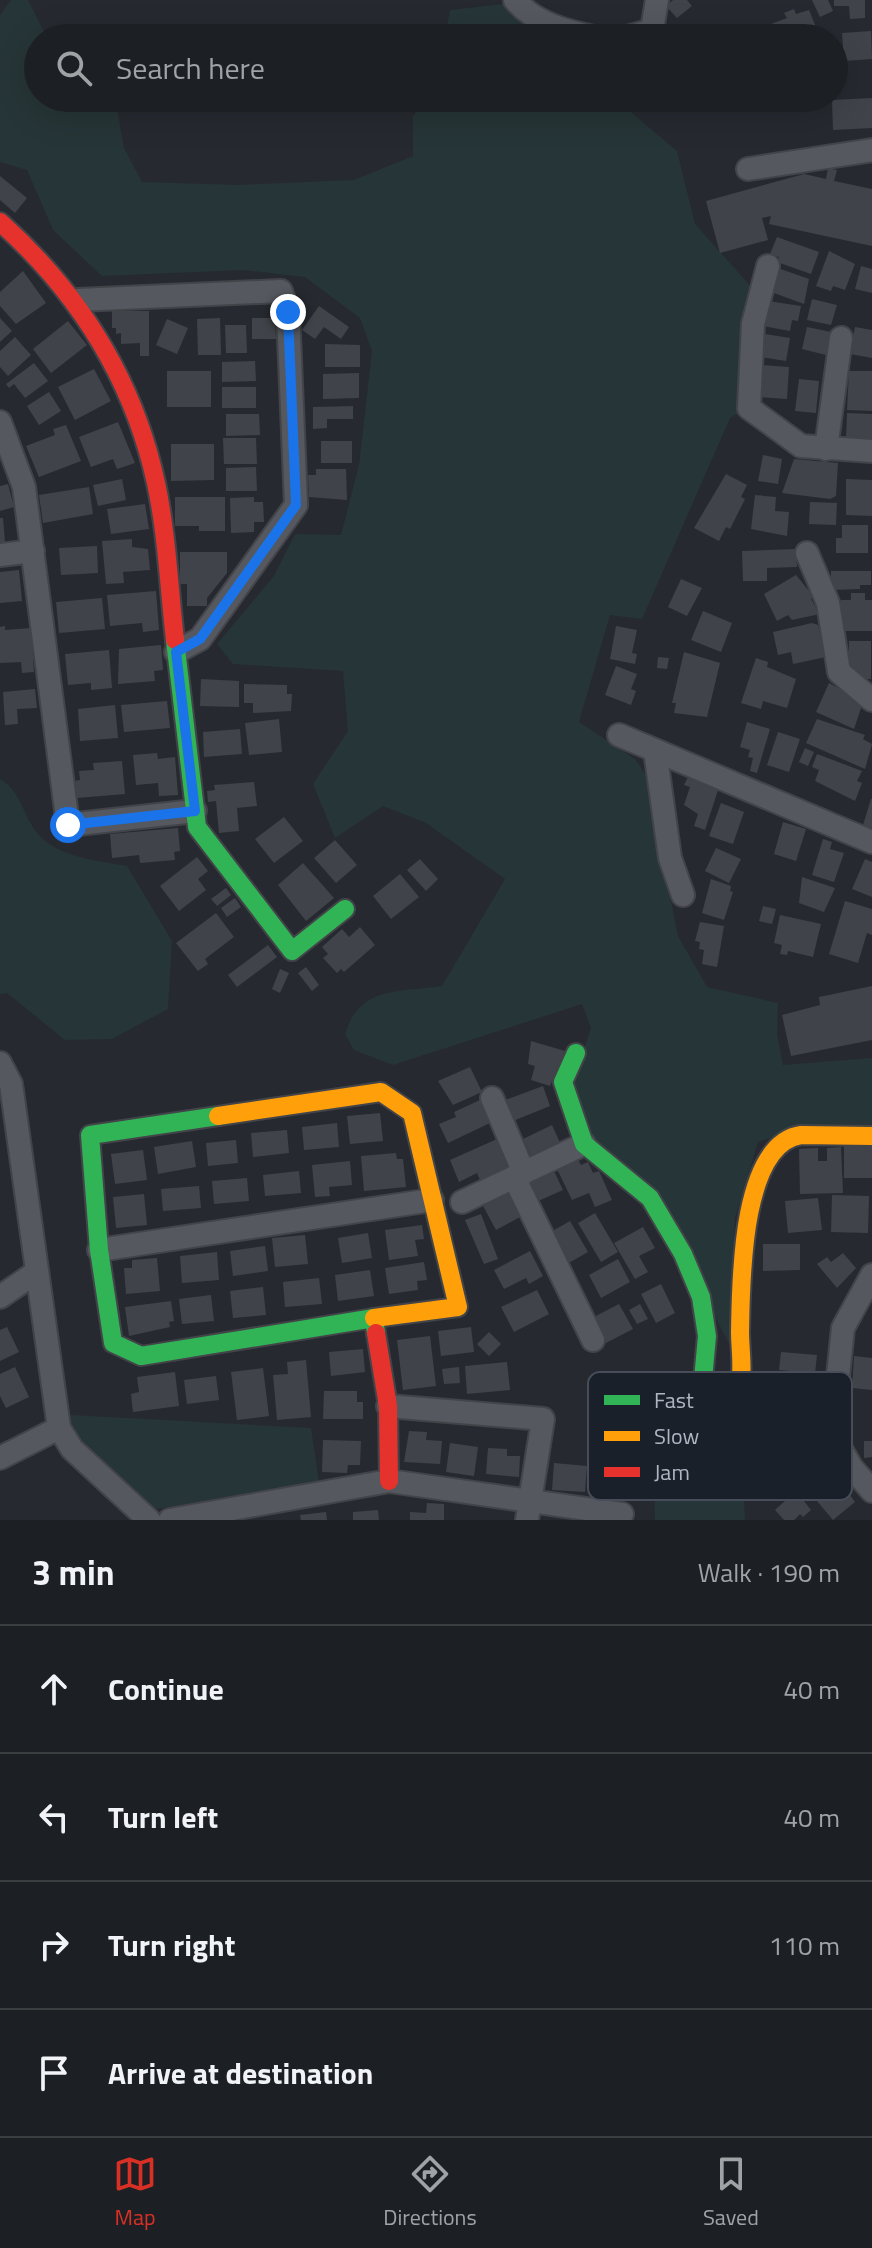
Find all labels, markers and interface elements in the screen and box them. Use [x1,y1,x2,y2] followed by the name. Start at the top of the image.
[24,24,848,112] search box
[116,45,265,91] text: Search here
[52,46,96,90] icon: search
[270,294,306,330] route end
[50,807,86,843] route start
[588,1372,852,1500] legend
[654,1383,694,1417] text: Fast
[654,1419,700,1453] text: Slow
[654,1455,690,1489] text: Jam
[32,1546,115,1598] text: 3 min
[698,1553,840,1592] text: Walk · 190 m
[108,1666,224,1712] text: Continue
[32,1667,76,1711] icon: ahead
[783,1670,840,1709] text: 40 m
[108,1794,218,1840] text: Turn left
[32,1795,76,1839] icon: left
[783,1798,840,1837] text: 40 m
[108,1922,236,1968] text: Turn right
[32,1923,76,1967] icon: right
[769,1926,840,1965] text: 110 m
[108,2050,373,2096] text: Arrive at destination
[32,2051,76,2095] icon: arrive
[113,2152,157,2234] tab: Map
[383,2152,477,2234] tab: Directions
[703,2152,759,2234] tab: Saved

